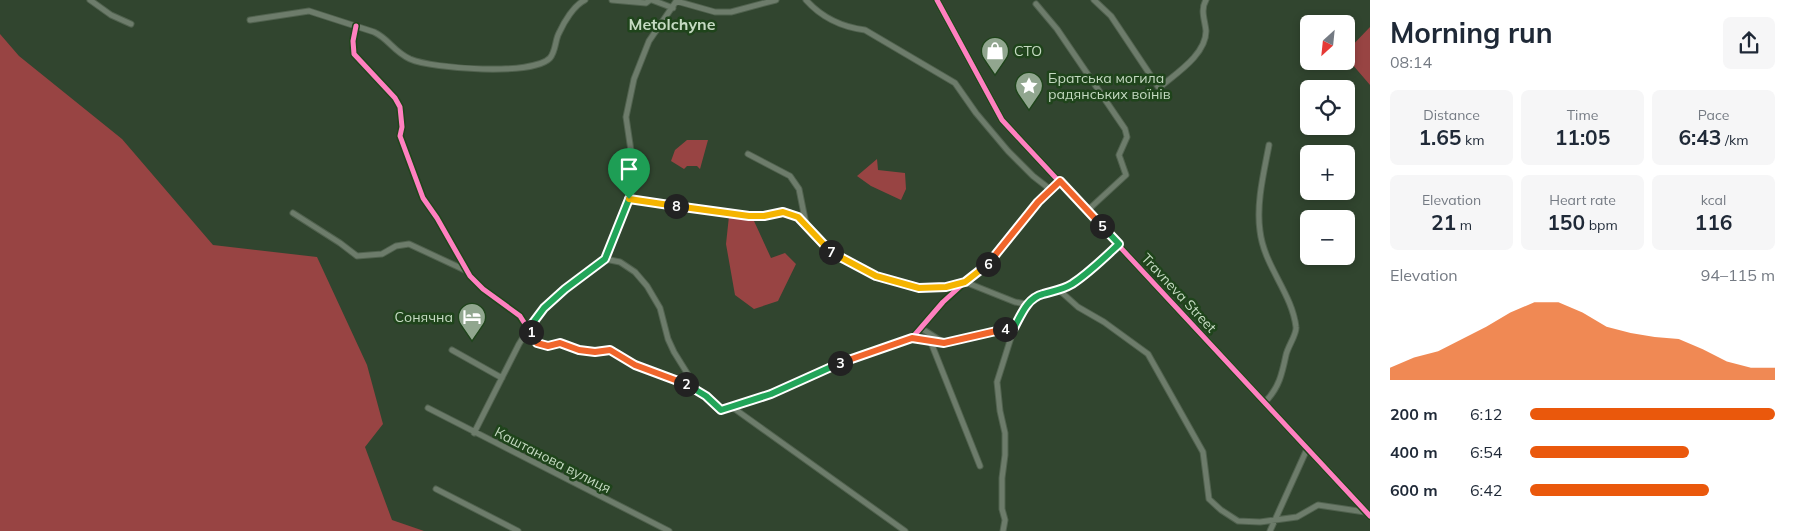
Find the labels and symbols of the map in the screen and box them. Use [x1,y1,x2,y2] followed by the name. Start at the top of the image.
[628,14,716,34] district label: Metolchyne
[1300,15,1355,70] north arrow
[980,36,1010,75] shop icon: СТО
[1014,42,1042,60] place label: СТО
[1048,69,1171,103] place label: Братська могила радянських воїнів
[1014,71,1044,110] place icon: Братська могила радянських воїнів
[608,148,650,199] pin
[664,194,688,218] pin: 8
[1090,214,1114,238] pin: 5
[818,240,844,264] pin: 7
[1138,250,1220,336] street label: Travneva Street
[976,252,1000,276] pin: 6
[457,302,487,341] hotel icon: Сонячна
[395,308,453,326] place label: Сонячна
[992,316,1018,342] pin: 4
[518,320,544,344] pin: 1
[828,350,852,376] pin: 3
[674,372,698,396] pin: 2
[492,423,614,497] street label: Каштанова вулиця

